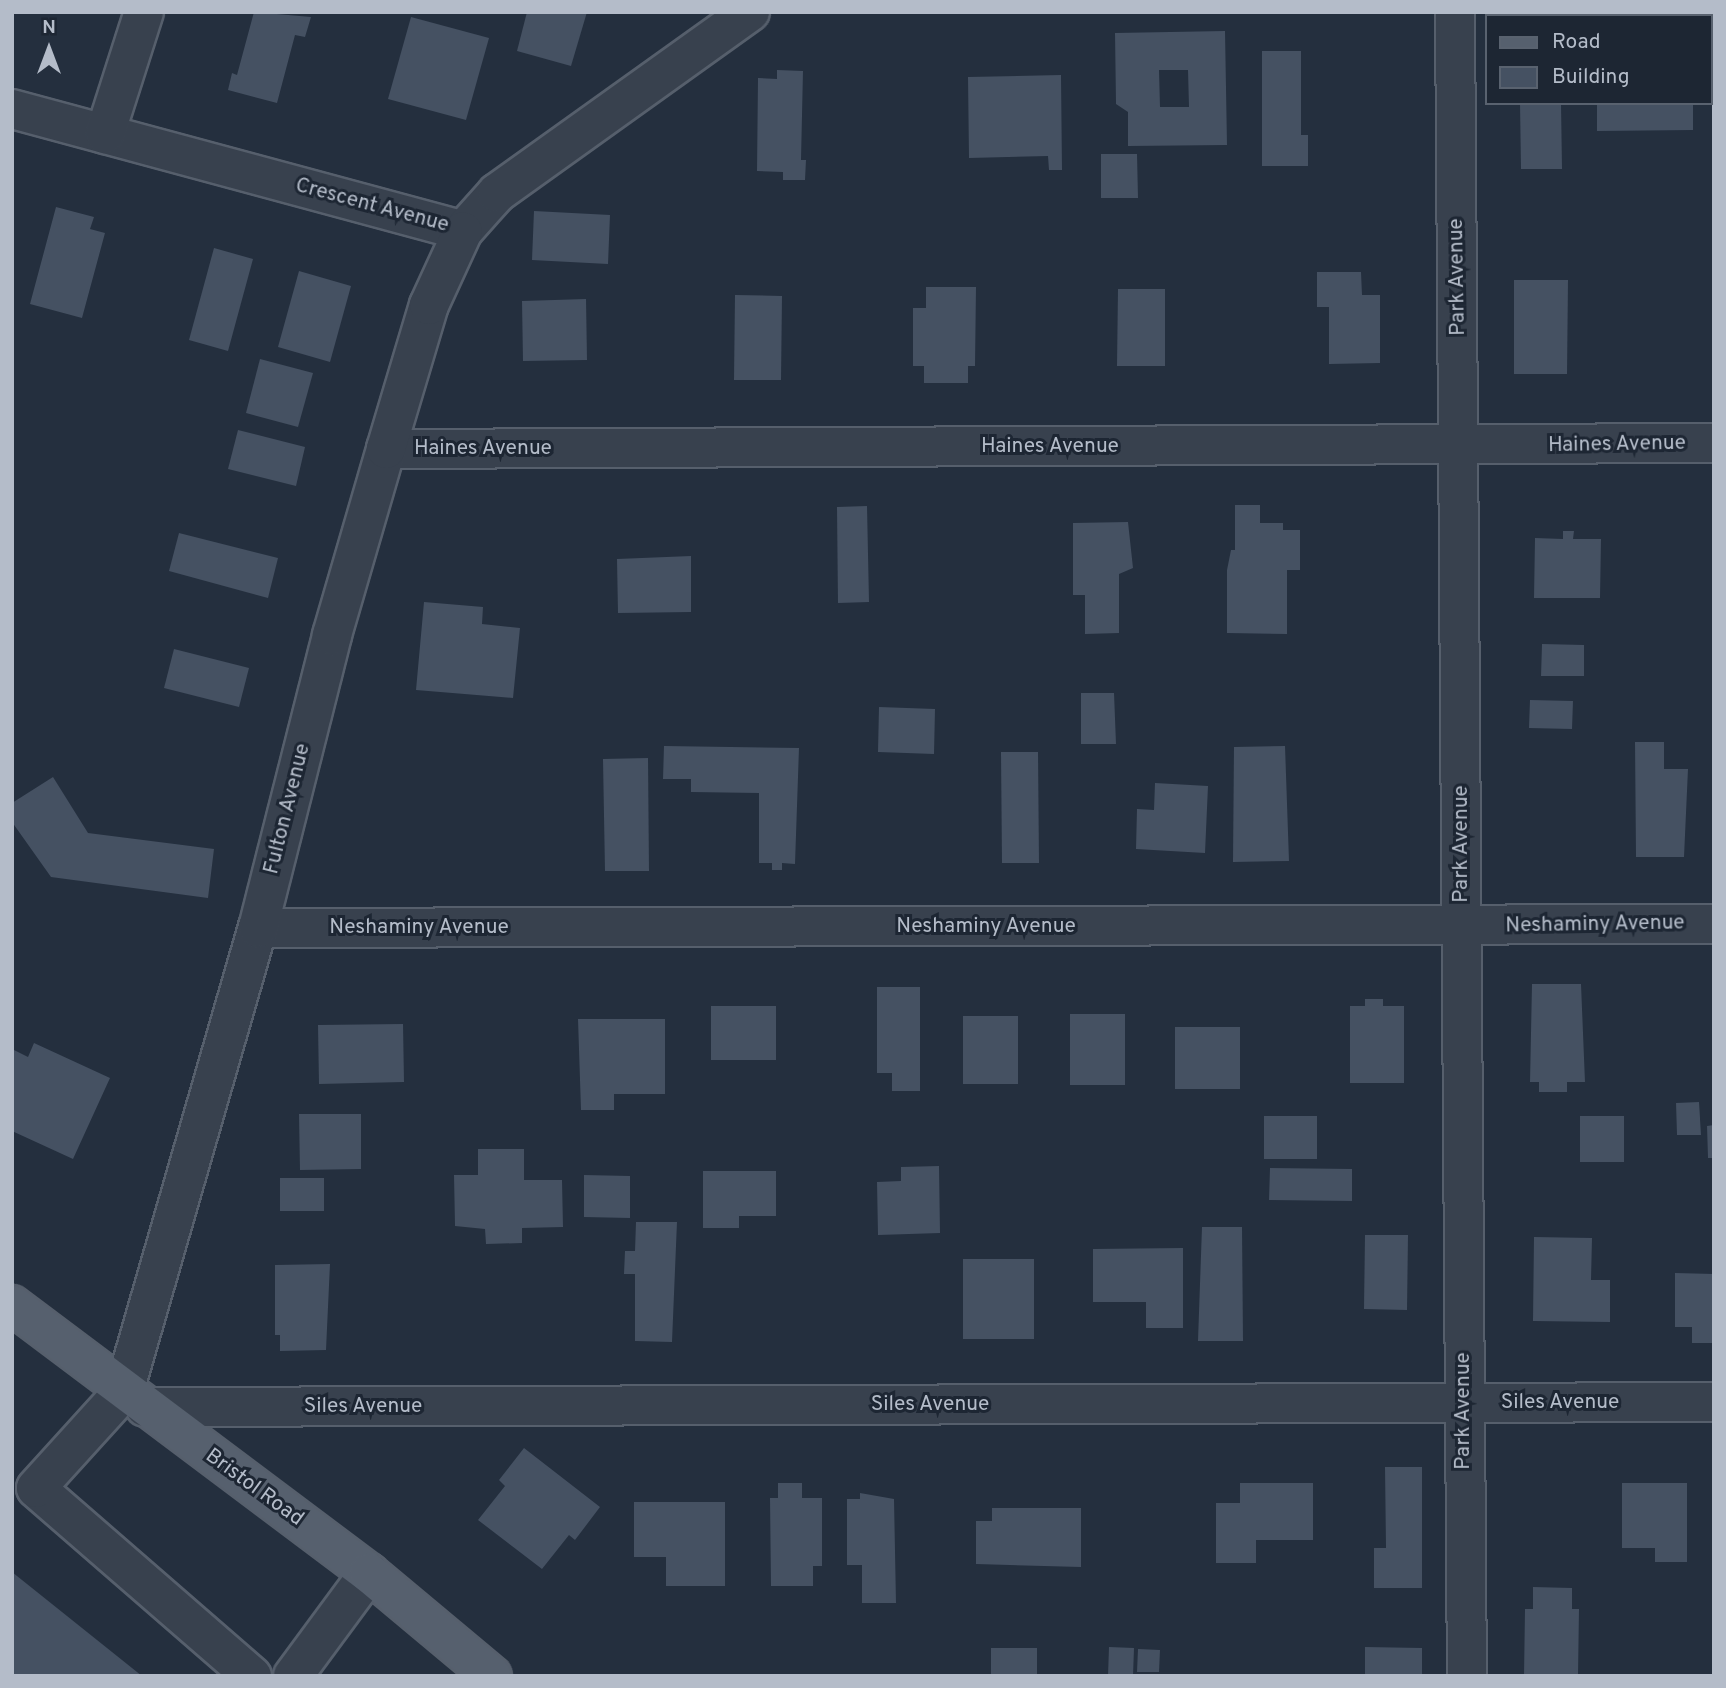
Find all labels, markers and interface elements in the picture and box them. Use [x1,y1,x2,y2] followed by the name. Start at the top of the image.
[14,14,84,84] north arrow
[1484,14,1712,105] legend
[42,16,56,40] text: N
[1552,29,1601,56] text: Road
[1552,64,1630,91] text: Building
[292,173,452,239] street label: Crescent Avenue
[1444,218,1472,336] street label: Park Avenue
[1547,431,1687,459] street label: Haines Avenue
[981,434,1119,460] street label: Haines Avenue
[414,436,552,462] street label: Haines Avenue
[259,741,317,877] street label: Fulton Avenue
[1449,785,1475,903] street label: Park Avenue
[1505,911,1685,939] street label: Neshaminy Avenue
[896,914,1076,940] street label: Neshaminy Avenue
[329,915,509,941] street label: Neshaminy Avenue
[1451,1352,1477,1470] street label: Park Avenue
[1500,1390,1620,1416] street label: Siles Avenue
[870,1392,990,1418] street label: Siles Avenue
[303,1394,423,1420] street label: Siles Avenue
[200,1444,308,1532] street label: Bristol Road

